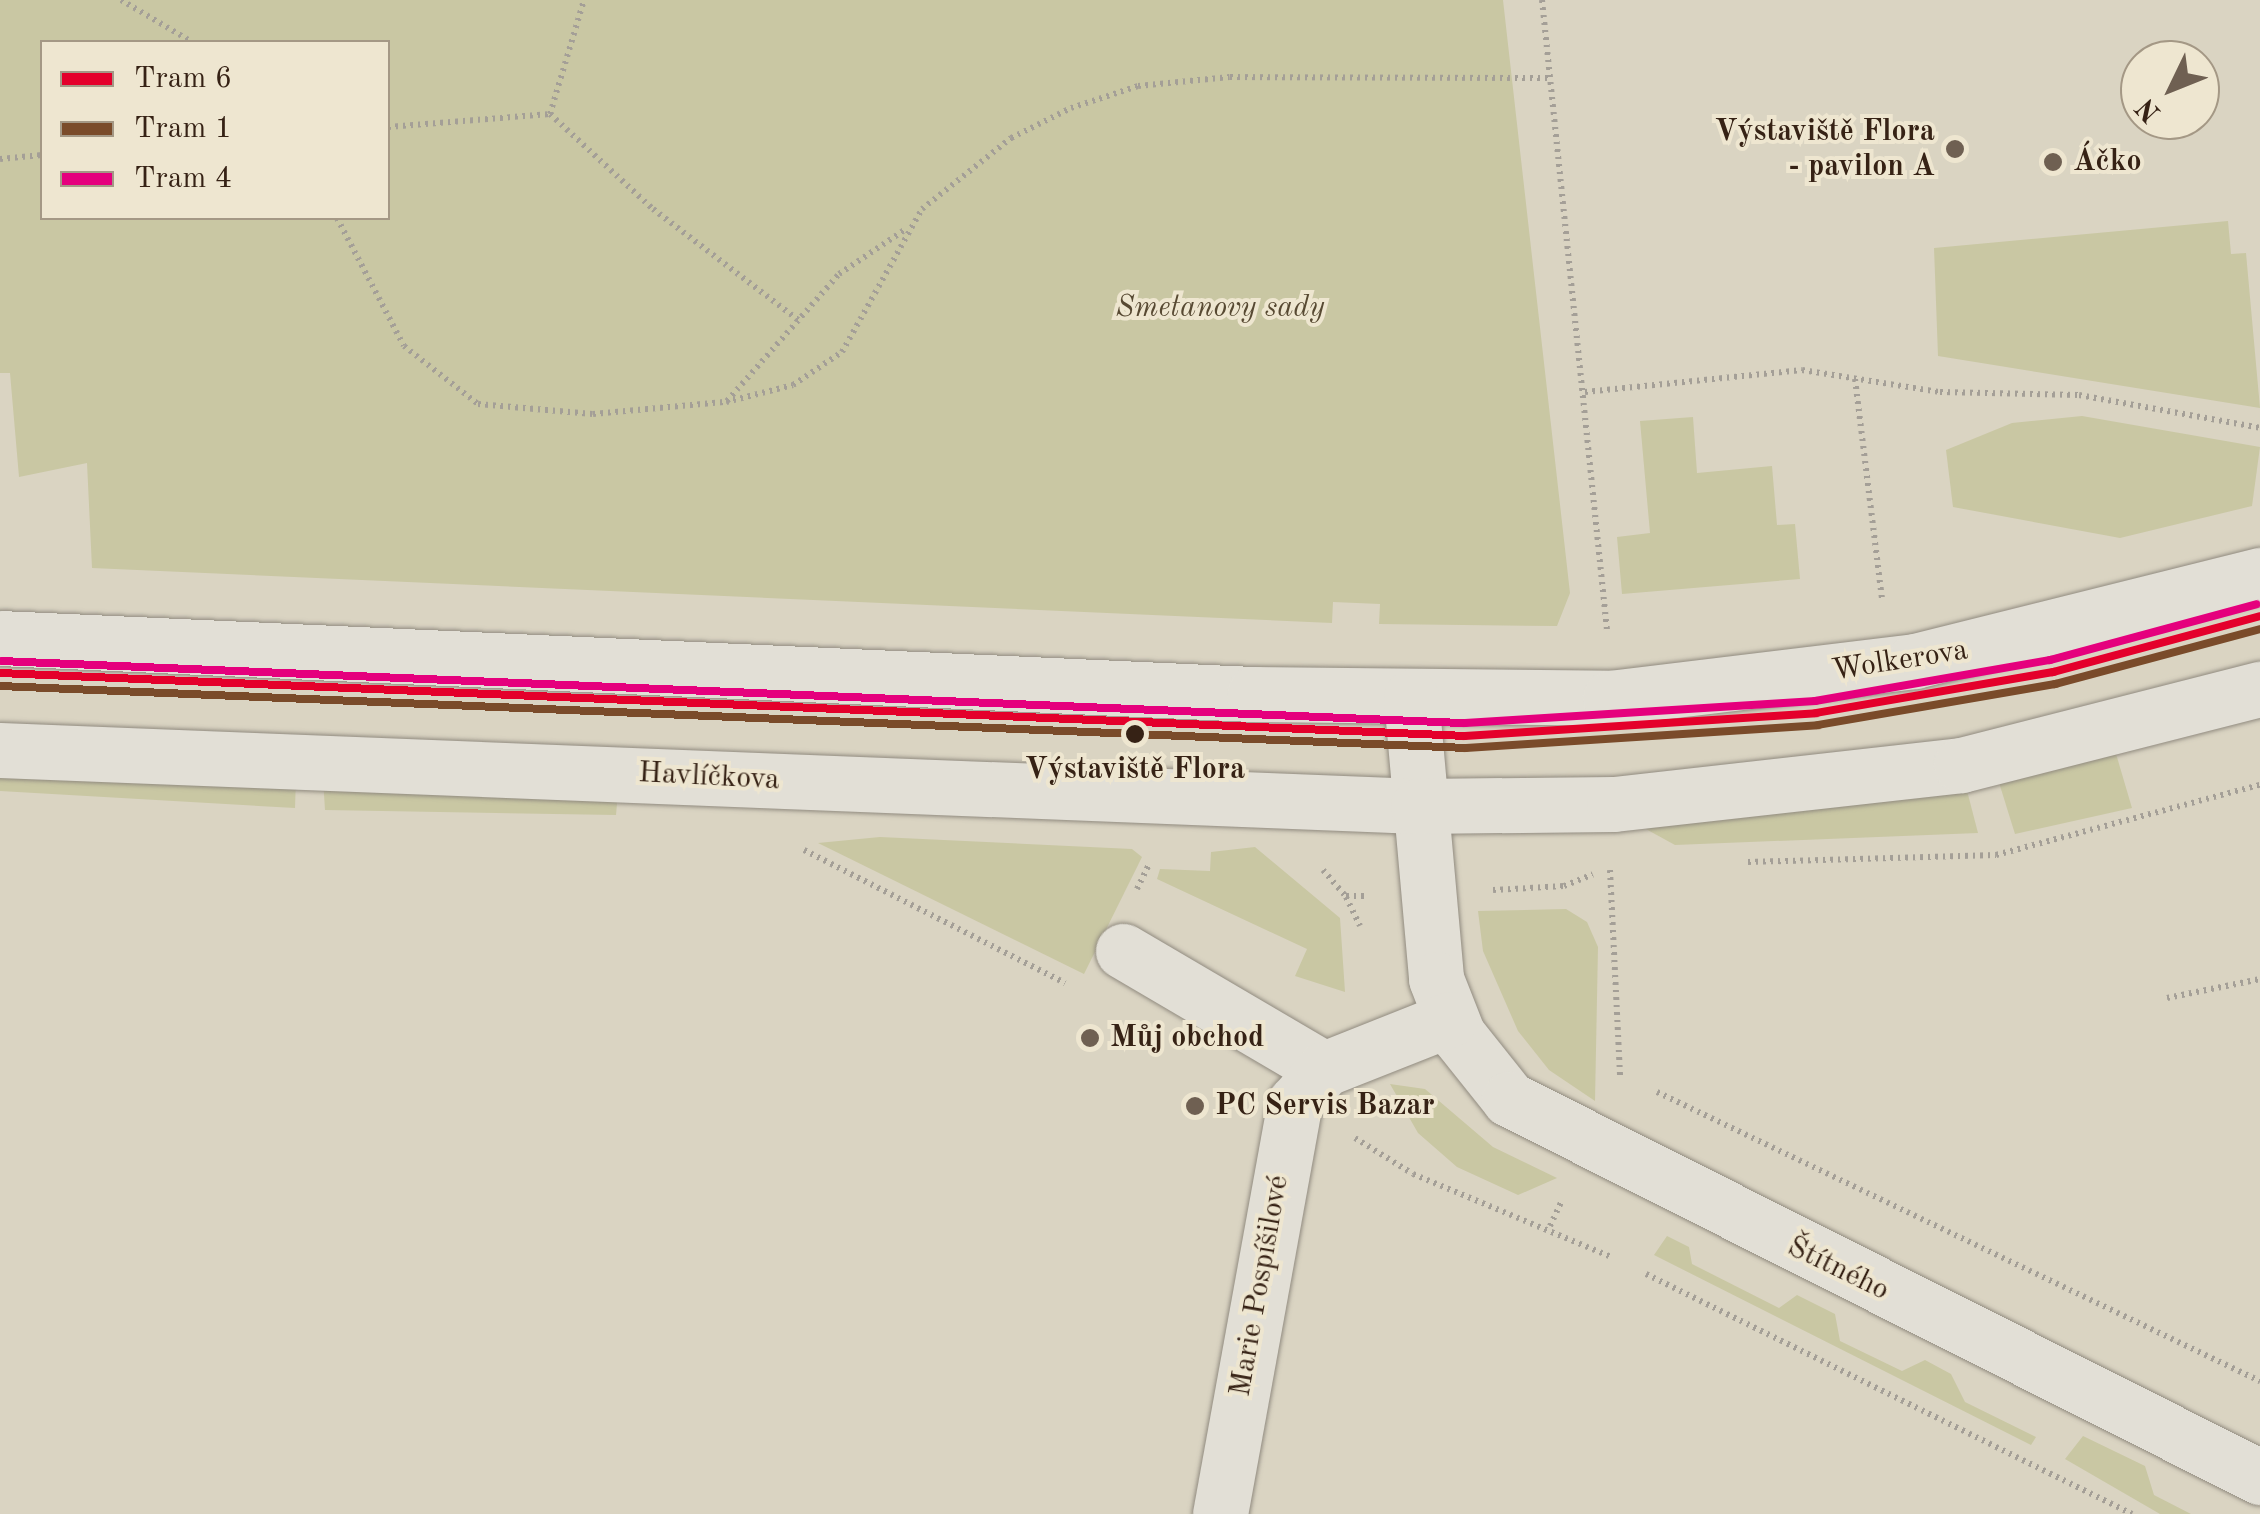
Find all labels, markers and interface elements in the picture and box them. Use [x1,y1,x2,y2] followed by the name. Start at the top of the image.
[40,40,390,220] legend
[2120,40,2220,140] north arrow
[134,64,232,94] text: Tram 6
[2132,92,2167,126] text: N
[134,114,232,144] text: Tram 1
[1715,114,1935,184] place label: Výstaviště Flora - pavilon A
[1944,138,1966,160] marker: Výstaviště Flora - pavilon A
[2073,144,2142,180] place label: Áčko
[2042,151,2064,173] marker: Áčko
[134,164,232,194] text: Tram 4
[1115,290,1325,326] park label: Smetanovy sady
[1829,632,1971,690] street label: Wolkerova
[1122,721,1148,747] marker: Výstaviště Flora
[1025,752,1245,788] place label: Výstaviště Flora
[637,755,781,799] street label: Havlíčkova
[1110,1020,1264,1056] place label: Můj obchod
[1079,1027,1101,1049] marker: Můj obchod
[1215,1088,1435,1124] place label: PC Servis Bazar
[1184,1095,1206,1117] marker: PC Servis Bazar
[1223,1173,1297,1399] street label: Marie Pospíšilové
[1781,1229,1895,1309] street label: Štítného

